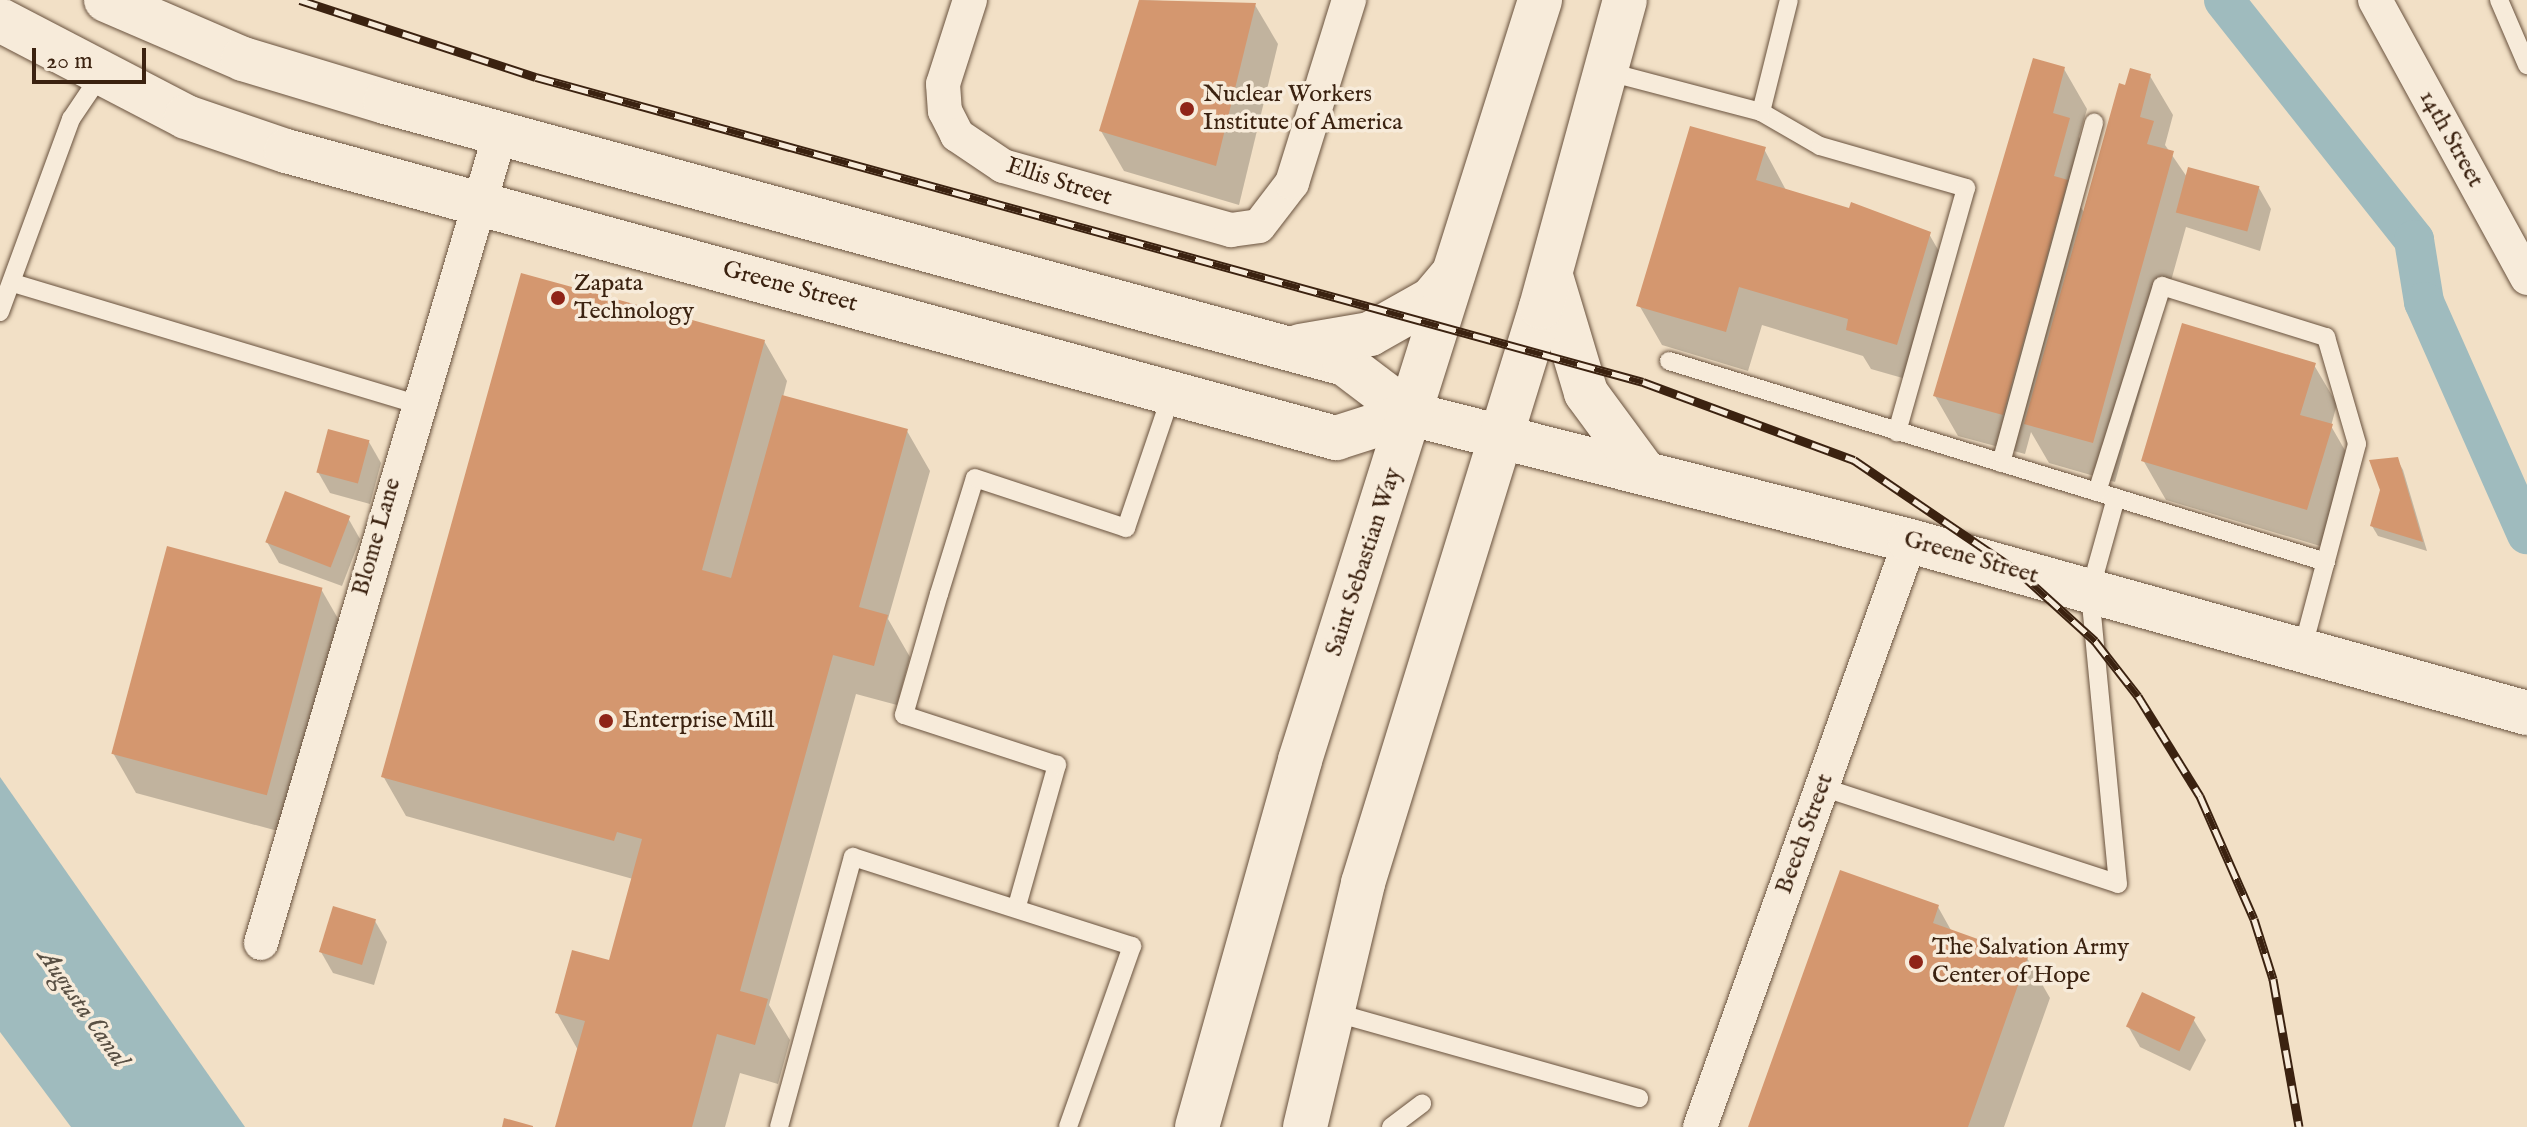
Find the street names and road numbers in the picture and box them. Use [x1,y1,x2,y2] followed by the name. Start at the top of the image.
[2413,85,2489,193] street label: 14th Street
[1002,151,1116,213] street label: Ellis Street
[719,255,861,319] street label: Greene Street
[1320,464,1408,660] street label: Saint Sebastian Way
[346,475,408,599] street label: Blome Lane
[1900,525,2042,591] street label: Greene Street
[1770,770,1840,898] street label: Beech Street

